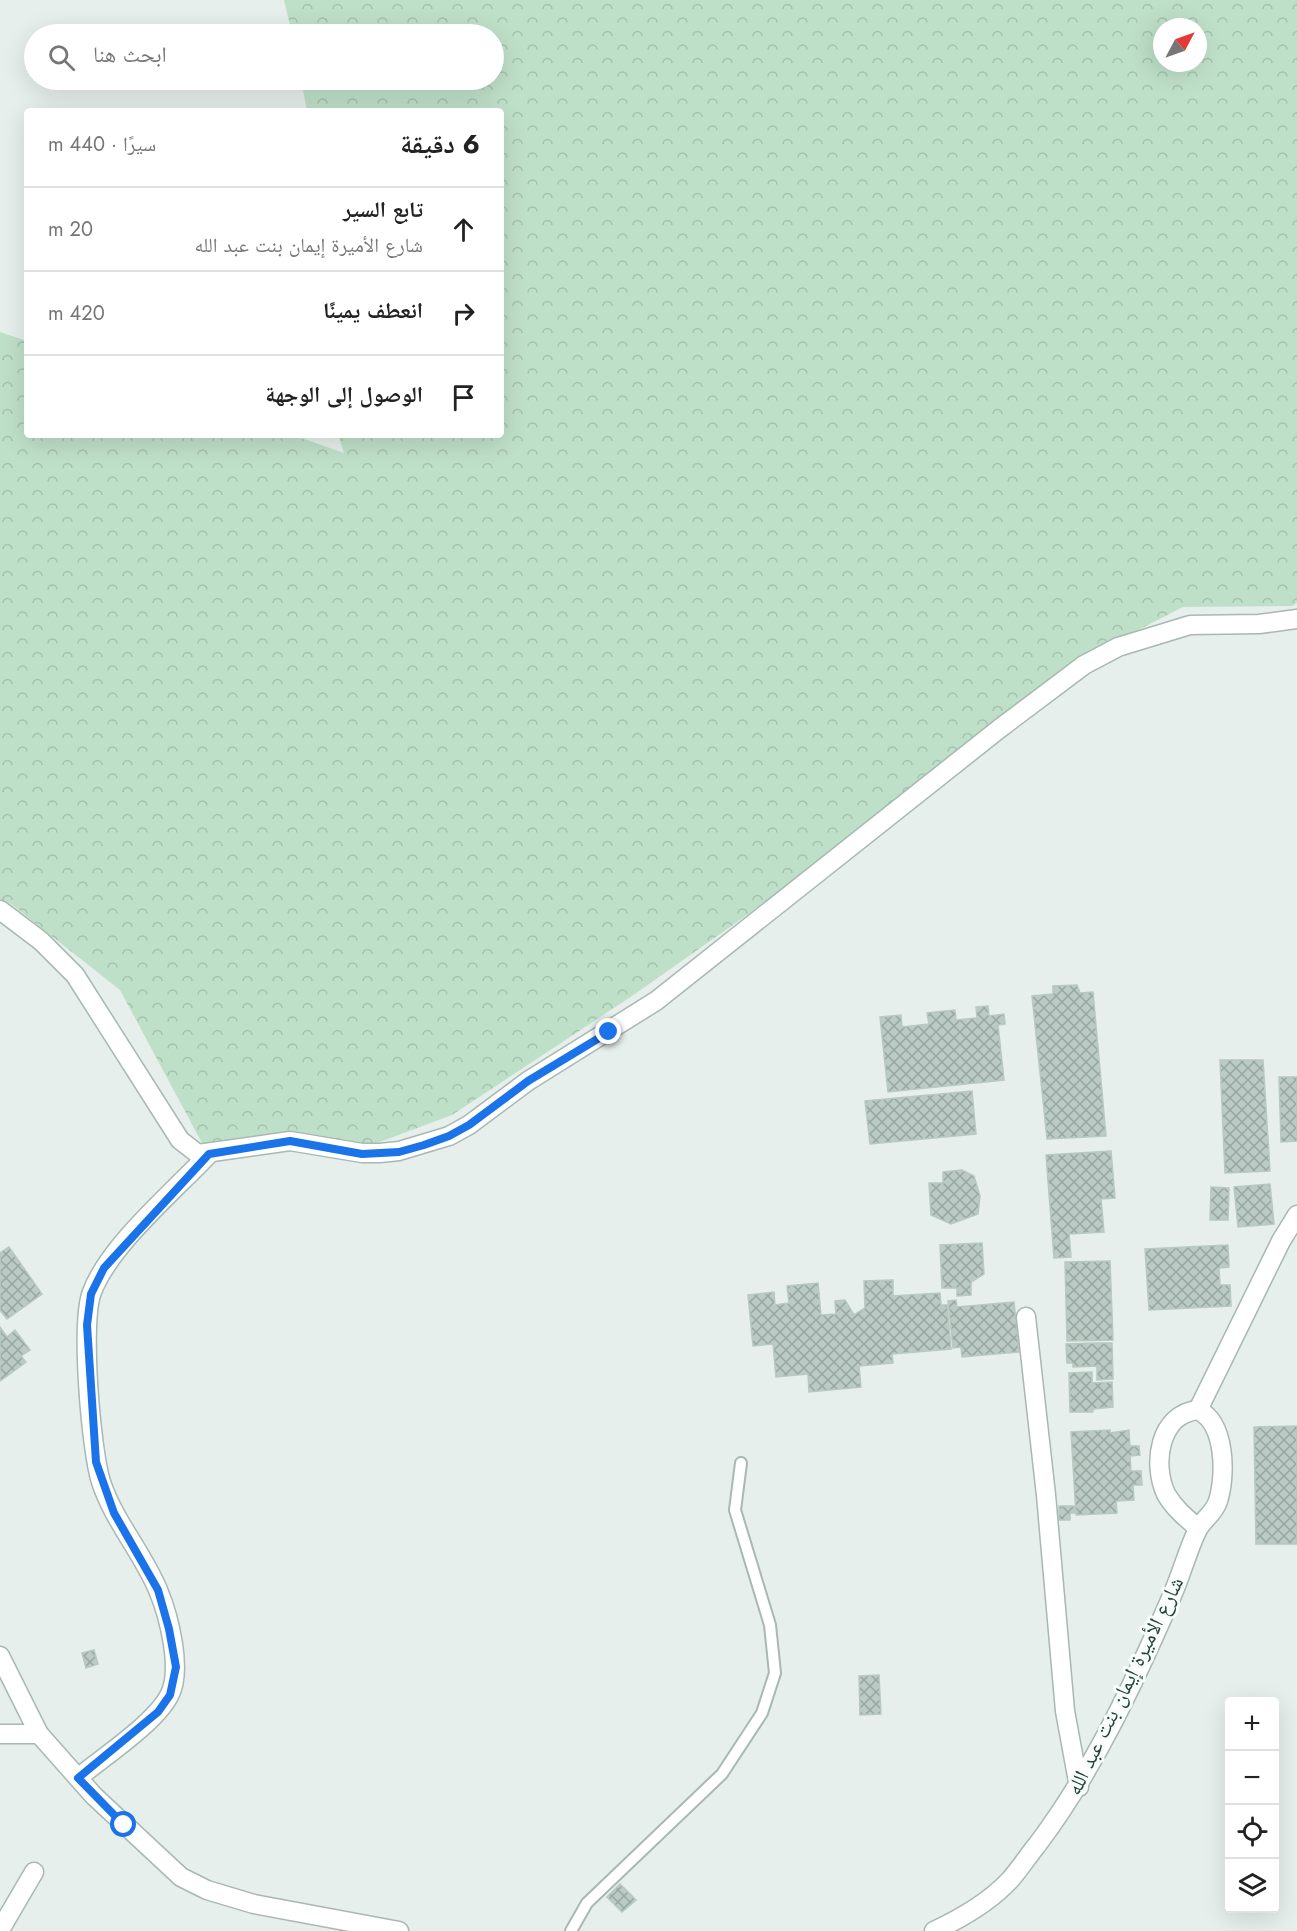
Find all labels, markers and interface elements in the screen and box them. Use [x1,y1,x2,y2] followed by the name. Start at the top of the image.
[1153,18,1207,72] north arrow
[24,24,504,90] search box
[93,38,167,70] text: ابحث هنا
[45,41,78,74] icon: search
[400,125,480,163] text: 6 دقيقة
[48,130,156,159] text: سيرًا · 440 m
[343,193,423,225] text: تابع السير
[447,213,480,246] icon: ahead
[48,215,93,244] text: 20 m
[195,231,423,260] text: شارع الأميرة إيمان بنت عبد الله
[323,294,423,326] text: انعطف يمينًا
[447,297,480,330] icon: right
[48,299,105,328] text: 420 m
[265,378,423,410] text: الوصول إلى الوجهة
[447,381,480,414] icon: arrive
[595,1018,621,1044] route end
[1059,1572,1191,1800] street label: شارع الأميرة إيمان بنت عبد الله
[1225,1697,1279,1913] map controls
[1225,1697,1279,1751] button: +
[1225,1751,1279,1805] button: −
[1225,1805,1279,1859] button: locate
[110,1811,136,1837] route start
[1225,1859,1279,1913] button: layers

